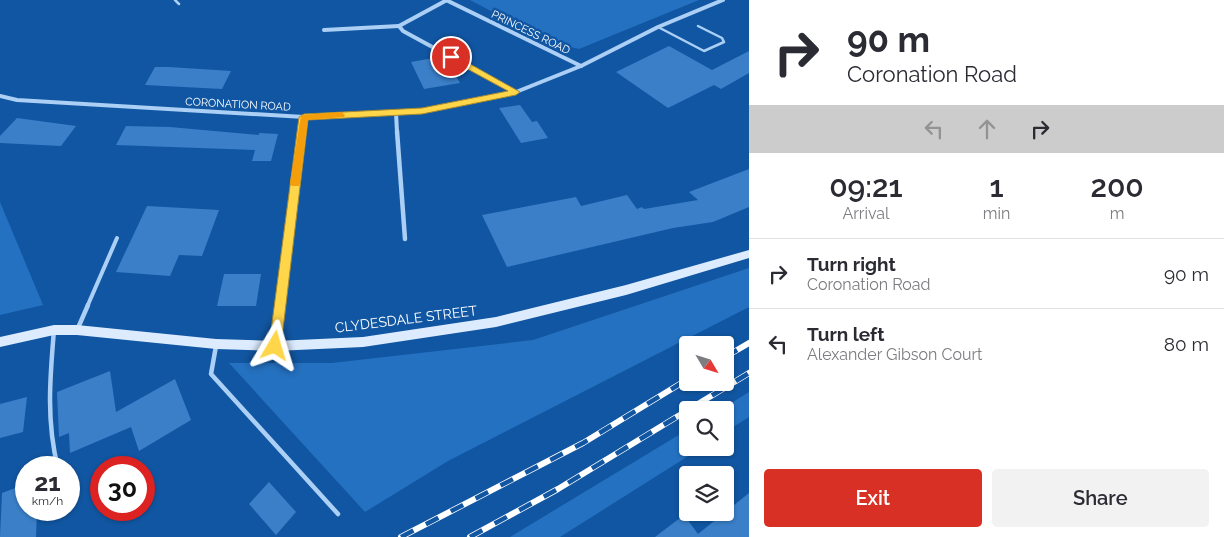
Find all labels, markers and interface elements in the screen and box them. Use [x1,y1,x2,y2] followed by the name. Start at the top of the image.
[489,8,572,57] street label: PRINCESS ROAD
[847,19,930,60] text: 90 m
[764,20,829,85] icon: right
[430,36,472,78] pin
[437,43,465,71] icon: arrive
[847,61,1017,87] text: Coronation Road
[185,95,291,114] street label: CORONATION ROAD
[920,115,948,143] icon: left
[973,115,1001,143] icon: ahead
[1026,115,1054,143] icon: right
[829,169,903,204] text: 09:21
[989,169,1004,204] text: 1
[1090,169,1144,204] text: 200
[842,204,889,223] text: Arrival
[983,204,1010,223] text: min
[1110,204,1125,223] text: m
[807,253,896,275] text: Turn right
[764,260,792,288] icon: right
[1164,263,1209,285] text: 90 m
[807,275,931,294] text: Coronation Road
[334,302,479,336] street label: CLYDESDALE STREET
[248,319,300,371] position arrow
[807,323,884,345] text: Turn left
[764,330,792,358] icon: left
[1164,333,1209,355] text: 80 m
[679,336,734,391] north arrow
[679,336,734,521] map controls
[807,345,982,364] text: Alexander Gibson Court
[679,401,734,456] button: search
[90,456,155,521] speed limit sign: 30
[679,466,734,521] button: layers
[34,467,61,497] text: 21
[764,469,982,527] button: Exit
[992,469,1209,527] button: Share
[32,494,63,508] text: km/h

